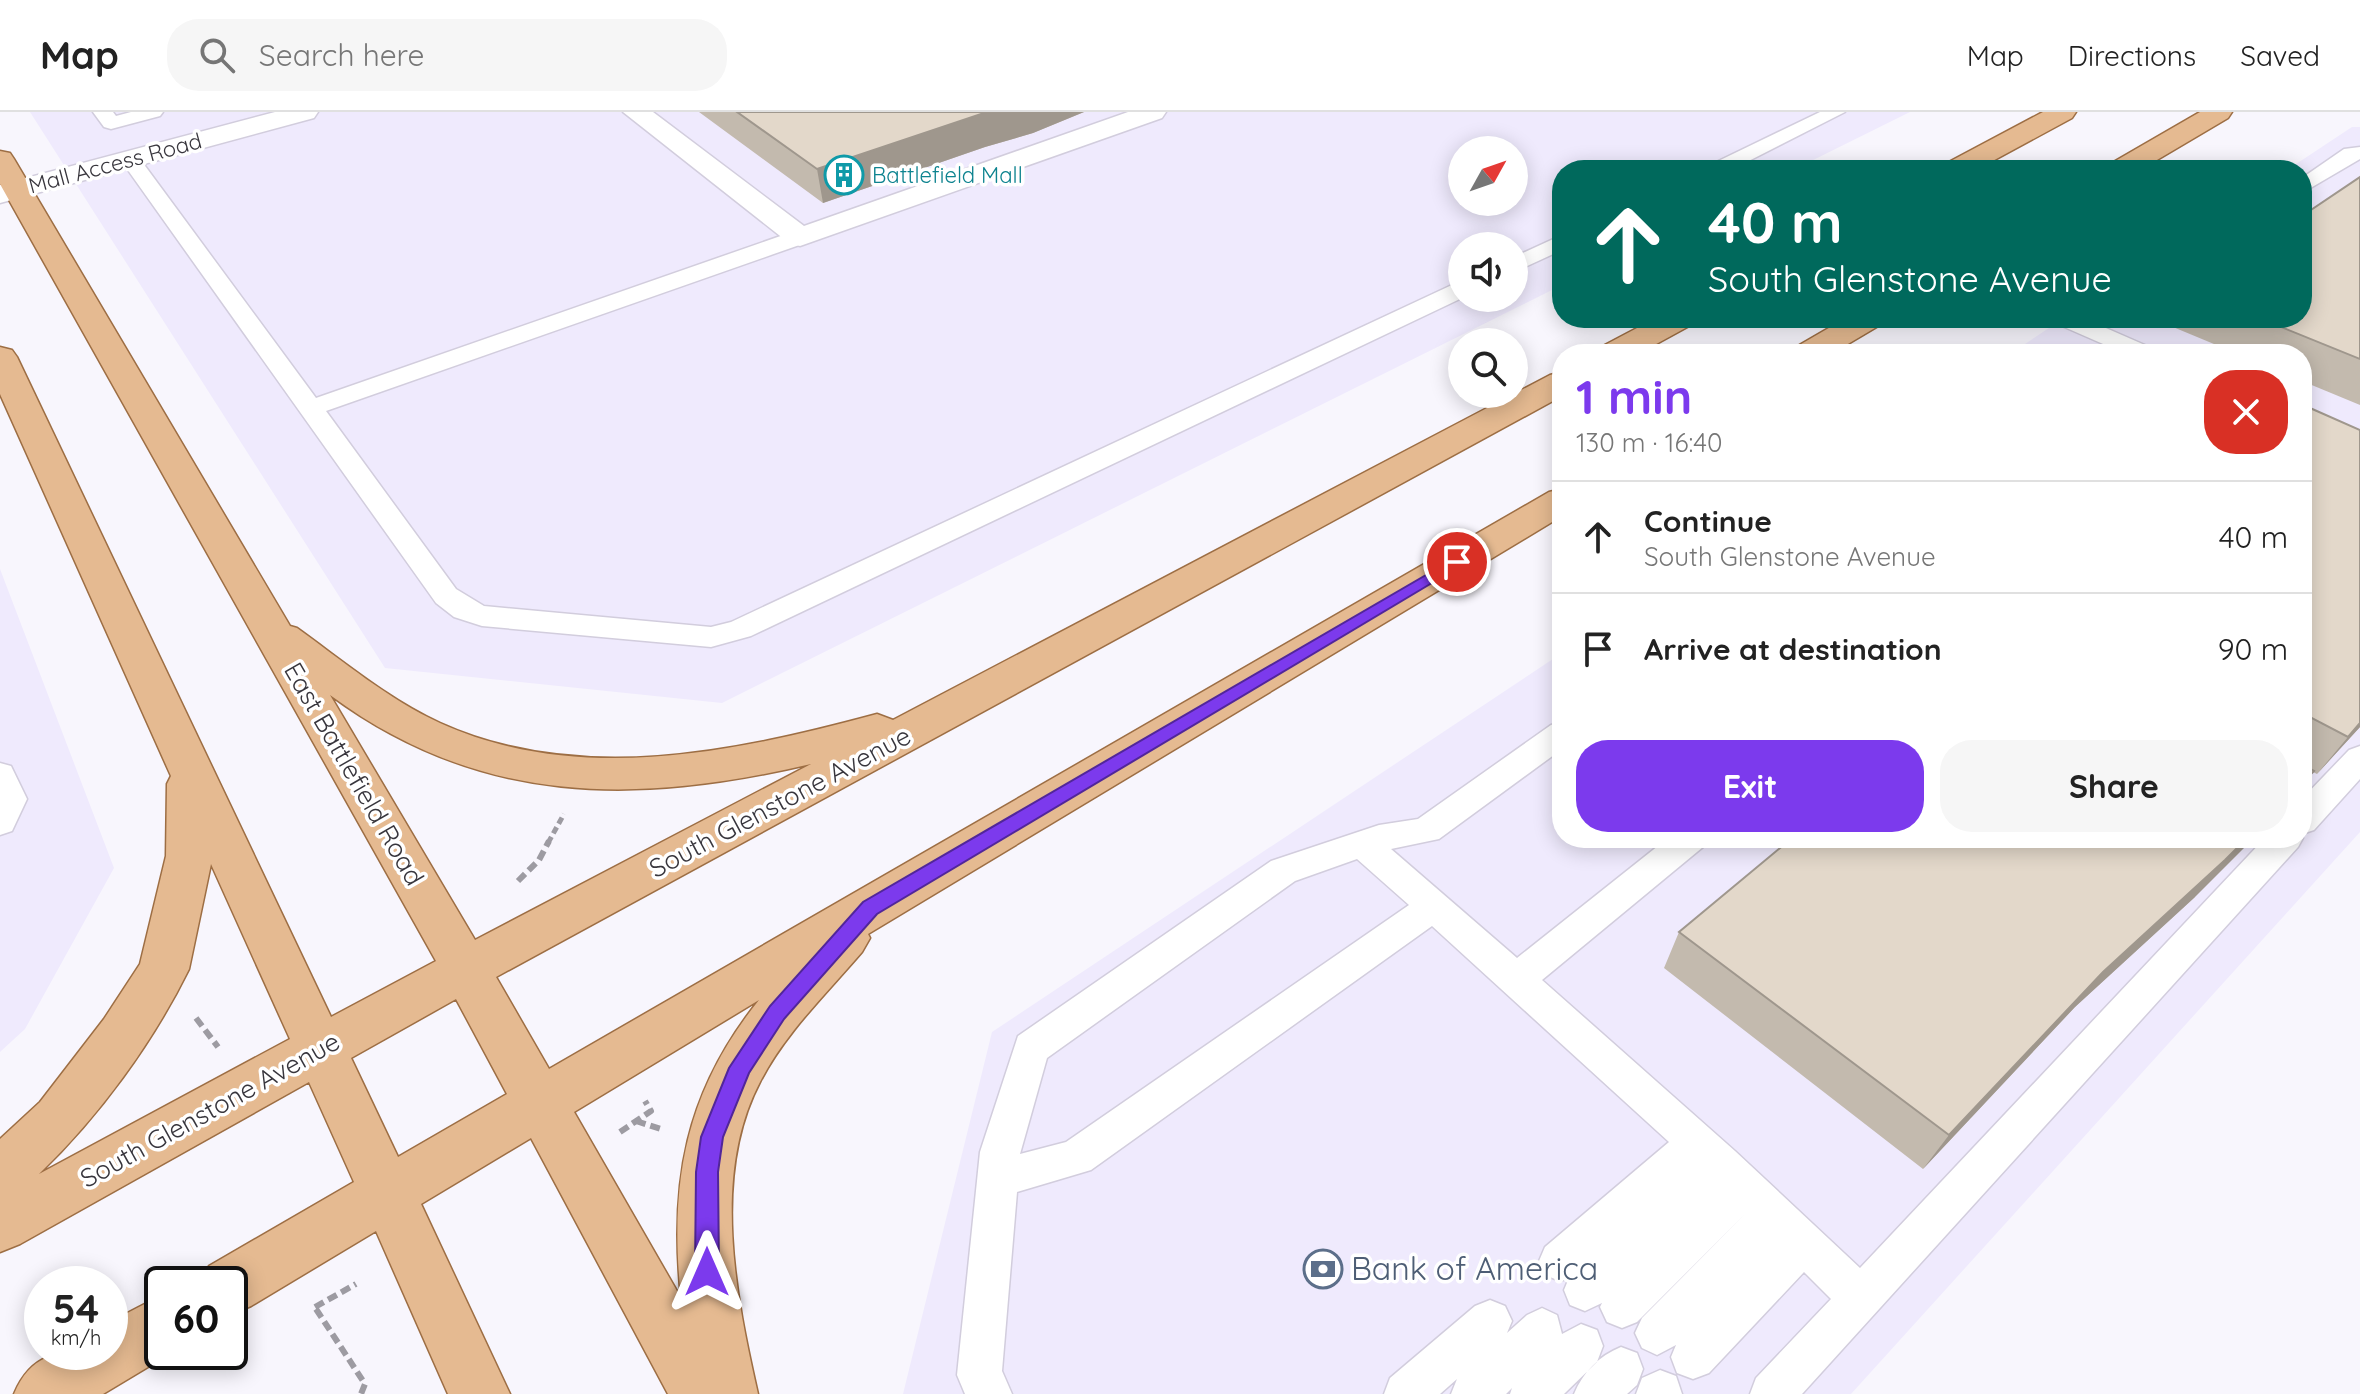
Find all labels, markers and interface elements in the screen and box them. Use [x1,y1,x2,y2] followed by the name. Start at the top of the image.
[167,19,727,91] search box
[40,31,119,79] text: Map
[195,33,239,77] icon: search
[259,36,424,74] text: Search here
[1967,38,2024,73] text: Map
[2068,38,2196,73] text: Directions
[2240,38,2320,73] text: Saved
[25,126,205,200] street label: Mall Access Road
[1448,136,1528,216] north arrow
[1448,136,1528,408] map controls
[823,154,865,196] building icon: Battlefield Mall
[872,161,1023,189] place label: Battlefield Mall
[1708,187,1843,257] text: 40 m
[1576,192,1680,296] icon: ahead
[1448,232,1528,312] button: sound
[1708,256,2112,301] text: South Glenstone Avenue
[1448,328,1528,408] button: search
[1576,366,1692,426] text: 1 min
[2204,370,2288,454] button: close
[1576,426,1722,459] text: 130 m · 16:40
[1644,502,1772,540] text: Continue
[1576,515,1620,559] icon: ahead
[2219,518,2288,556] text: 40 m
[1423,528,1491,596] pin
[1435,540,1479,584] icon: arrive
[1644,540,1936,573] text: South Glenstone Avenue
[1576,627,1620,671] icon: arrive
[1644,630,1942,668] text: Arrive at destination
[2218,630,2288,668] text: 90 m
[277,656,432,891] street label: East Battlefield Road
[643,719,916,885] street label: South Glenstone Avenue
[1576,740,1924,832] button: Exit
[1940,740,2288,832] button: Share
[74,1024,345,1195] street label: South Glenstone Avenue
[665,1230,749,1314] position arrow
[1302,1248,1344,1290] bank icon: Bank of America
[1351,1248,1598,1288] place label: Bank of America
[144,1266,248,1370] speed limit sign: 60
[53,1283,99,1333] text: 54
[51,1325,101,1350] text: km/h

